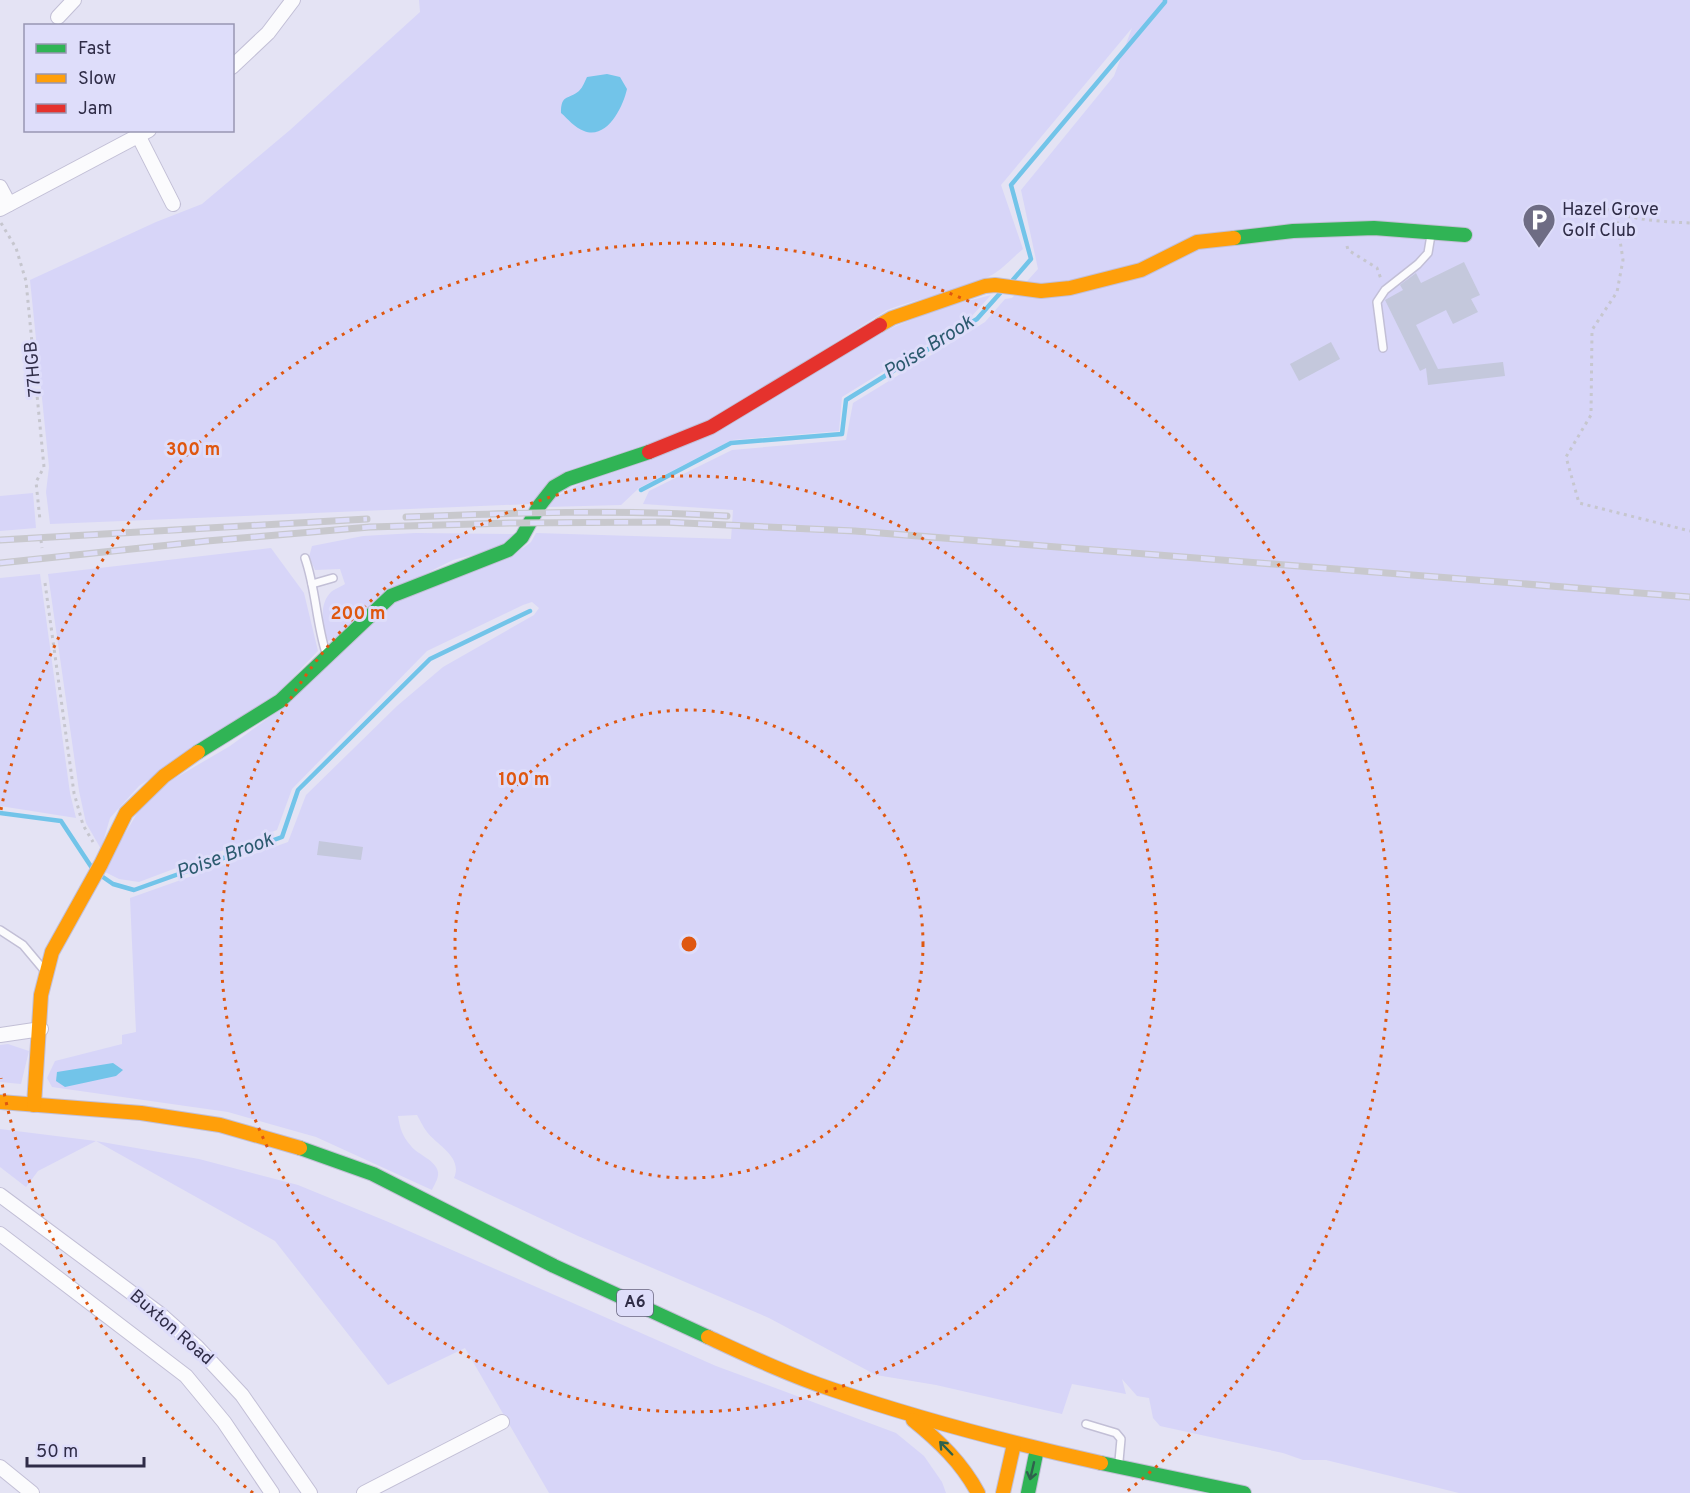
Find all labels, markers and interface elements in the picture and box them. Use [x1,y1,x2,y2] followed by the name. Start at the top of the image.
[24,24,234,132] legend
[78,38,111,61] text: Fast
[78,68,116,91] text: Slow
[78,98,113,121] text: Jam
[1562,199,1659,243] place label: Hazel Grove Golf Club
[1521,202,1557,249] parking icon: Hazel Grove Golf Club
[879,310,980,386] water label: Poise Brook
[20,340,48,398] street label: 77HGB
[166,439,220,462] text: 300 m
[330,603,386,626] text: 200 m
[498,769,550,792] text: 100 m
[173,827,278,887] water label: Poise Brook
[679,934,699,954] centre of rings
[124,1285,218,1371] street label: Buxton Road
[617,1290,653,1316] road number: A6
[27,1430,144,1468] scale bar
[36,1441,78,1464] text: 50 m
[939,1441,953,1456] one-way arrow
[1026,1461,1038,1480] one-way arrow

